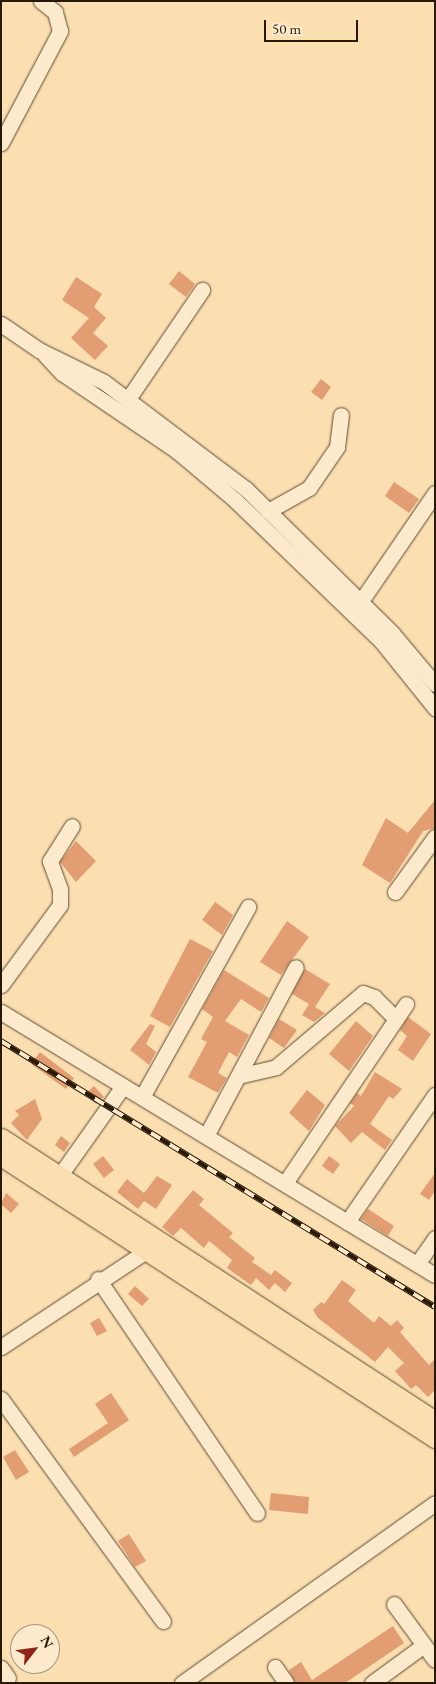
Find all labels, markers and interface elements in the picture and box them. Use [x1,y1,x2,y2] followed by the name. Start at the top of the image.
[266,10,360,42] scale bar
[272,19,301,38] text: 50 m
[10,1624,60,1674] north arrow
[36,1633,58,1651] text: N

